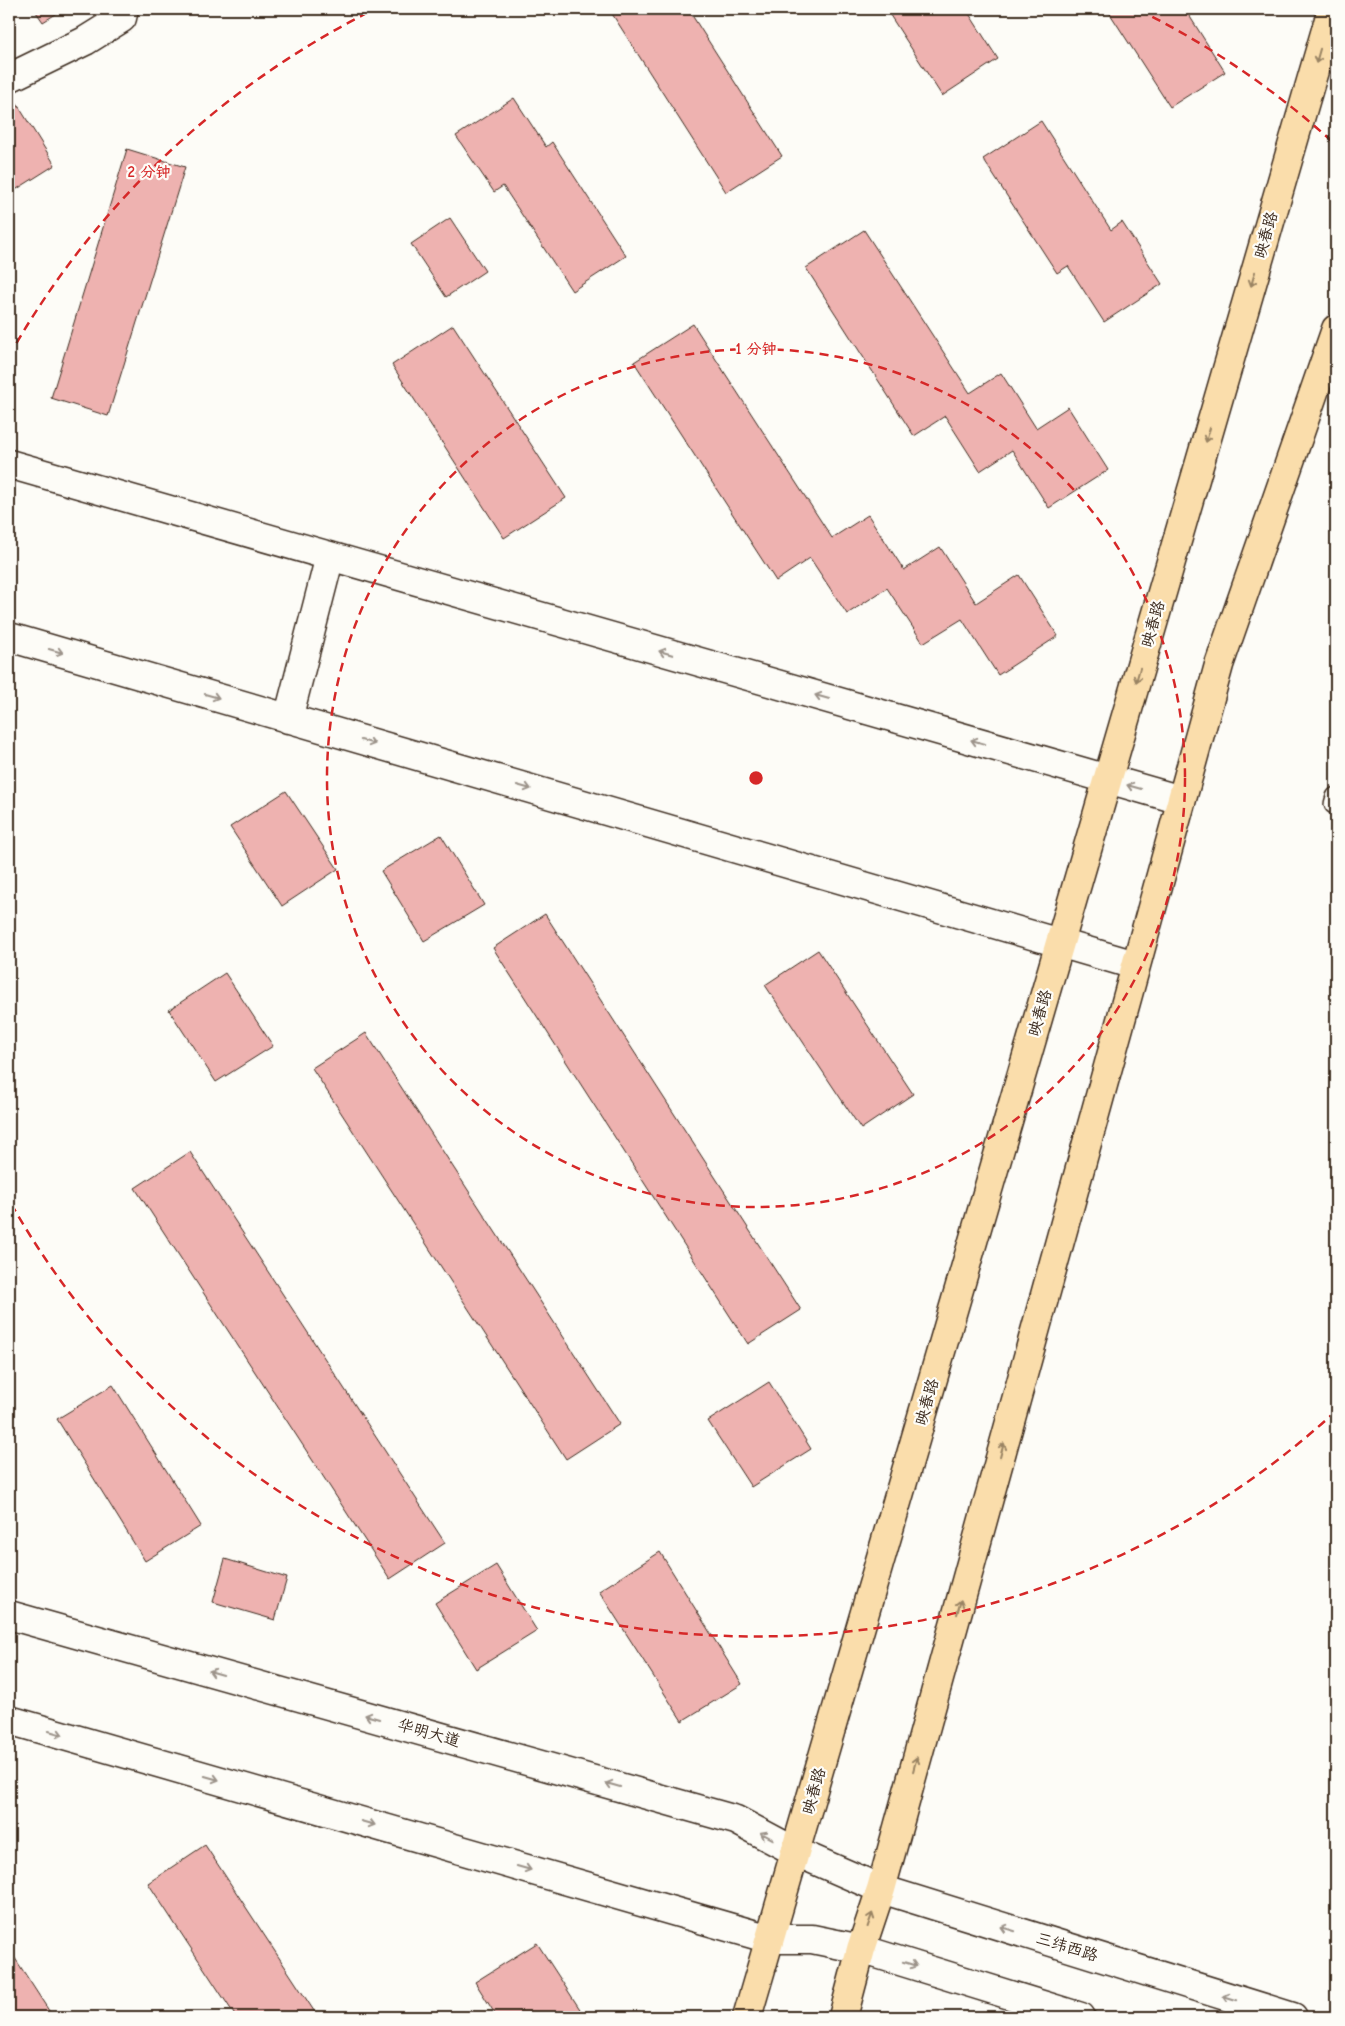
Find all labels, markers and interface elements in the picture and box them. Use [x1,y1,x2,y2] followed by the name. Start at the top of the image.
[1313,47,1322,63] one-way arrow
[128,163,170,181] text: 2 分钟
[1251,209,1281,261] street label: 映春路
[1248,270,1258,286] one-way arrow
[735,340,777,358] text: 1 分钟
[1203,427,1212,443] one-way arrow
[1138,598,1168,650] street label: 映春路
[47,646,63,656] one-way arrow
[658,647,674,657] one-way arrow
[1133,667,1143,683] one-way arrow
[203,692,219,702] one-way arrow
[814,692,830,702] one-way arrow
[359,737,375,747] one-way arrow
[971,737,987,746] one-way arrow
[747,769,765,787] centre of rings
[1127,781,1143,791] one-way arrow
[515,783,531,793] one-way arrow
[1025,987,1055,1039] street label: 映春路
[912,1376,942,1428] street label: 映春路
[997,1443,1007,1459] one-way arrow
[954,1599,964,1615] one-way arrow
[208,1668,224,1677] one-way arrow
[365,1712,381,1721] one-way arrow
[396,1716,462,1750] street label: 华明大道
[47,1729,63,1739] one-way arrow
[911,1756,921,1772] one-way arrow
[799,1765,829,1817] street label: 映春路
[203,1774,219,1784] one-way arrow
[605,1780,621,1789] one-way arrow
[360,1819,376,1829] one-way arrow
[759,1831,774,1841] one-way arrow
[516,1864,532,1873] one-way arrow
[866,1912,876,1928] one-way arrow
[1000,1923,1016,1933] one-way arrow
[1034,1929,1100,1965] street label: 三纬西路
[902,1960,918,1970] one-way arrow
[1222,1992,1238,2002] one-way arrow

